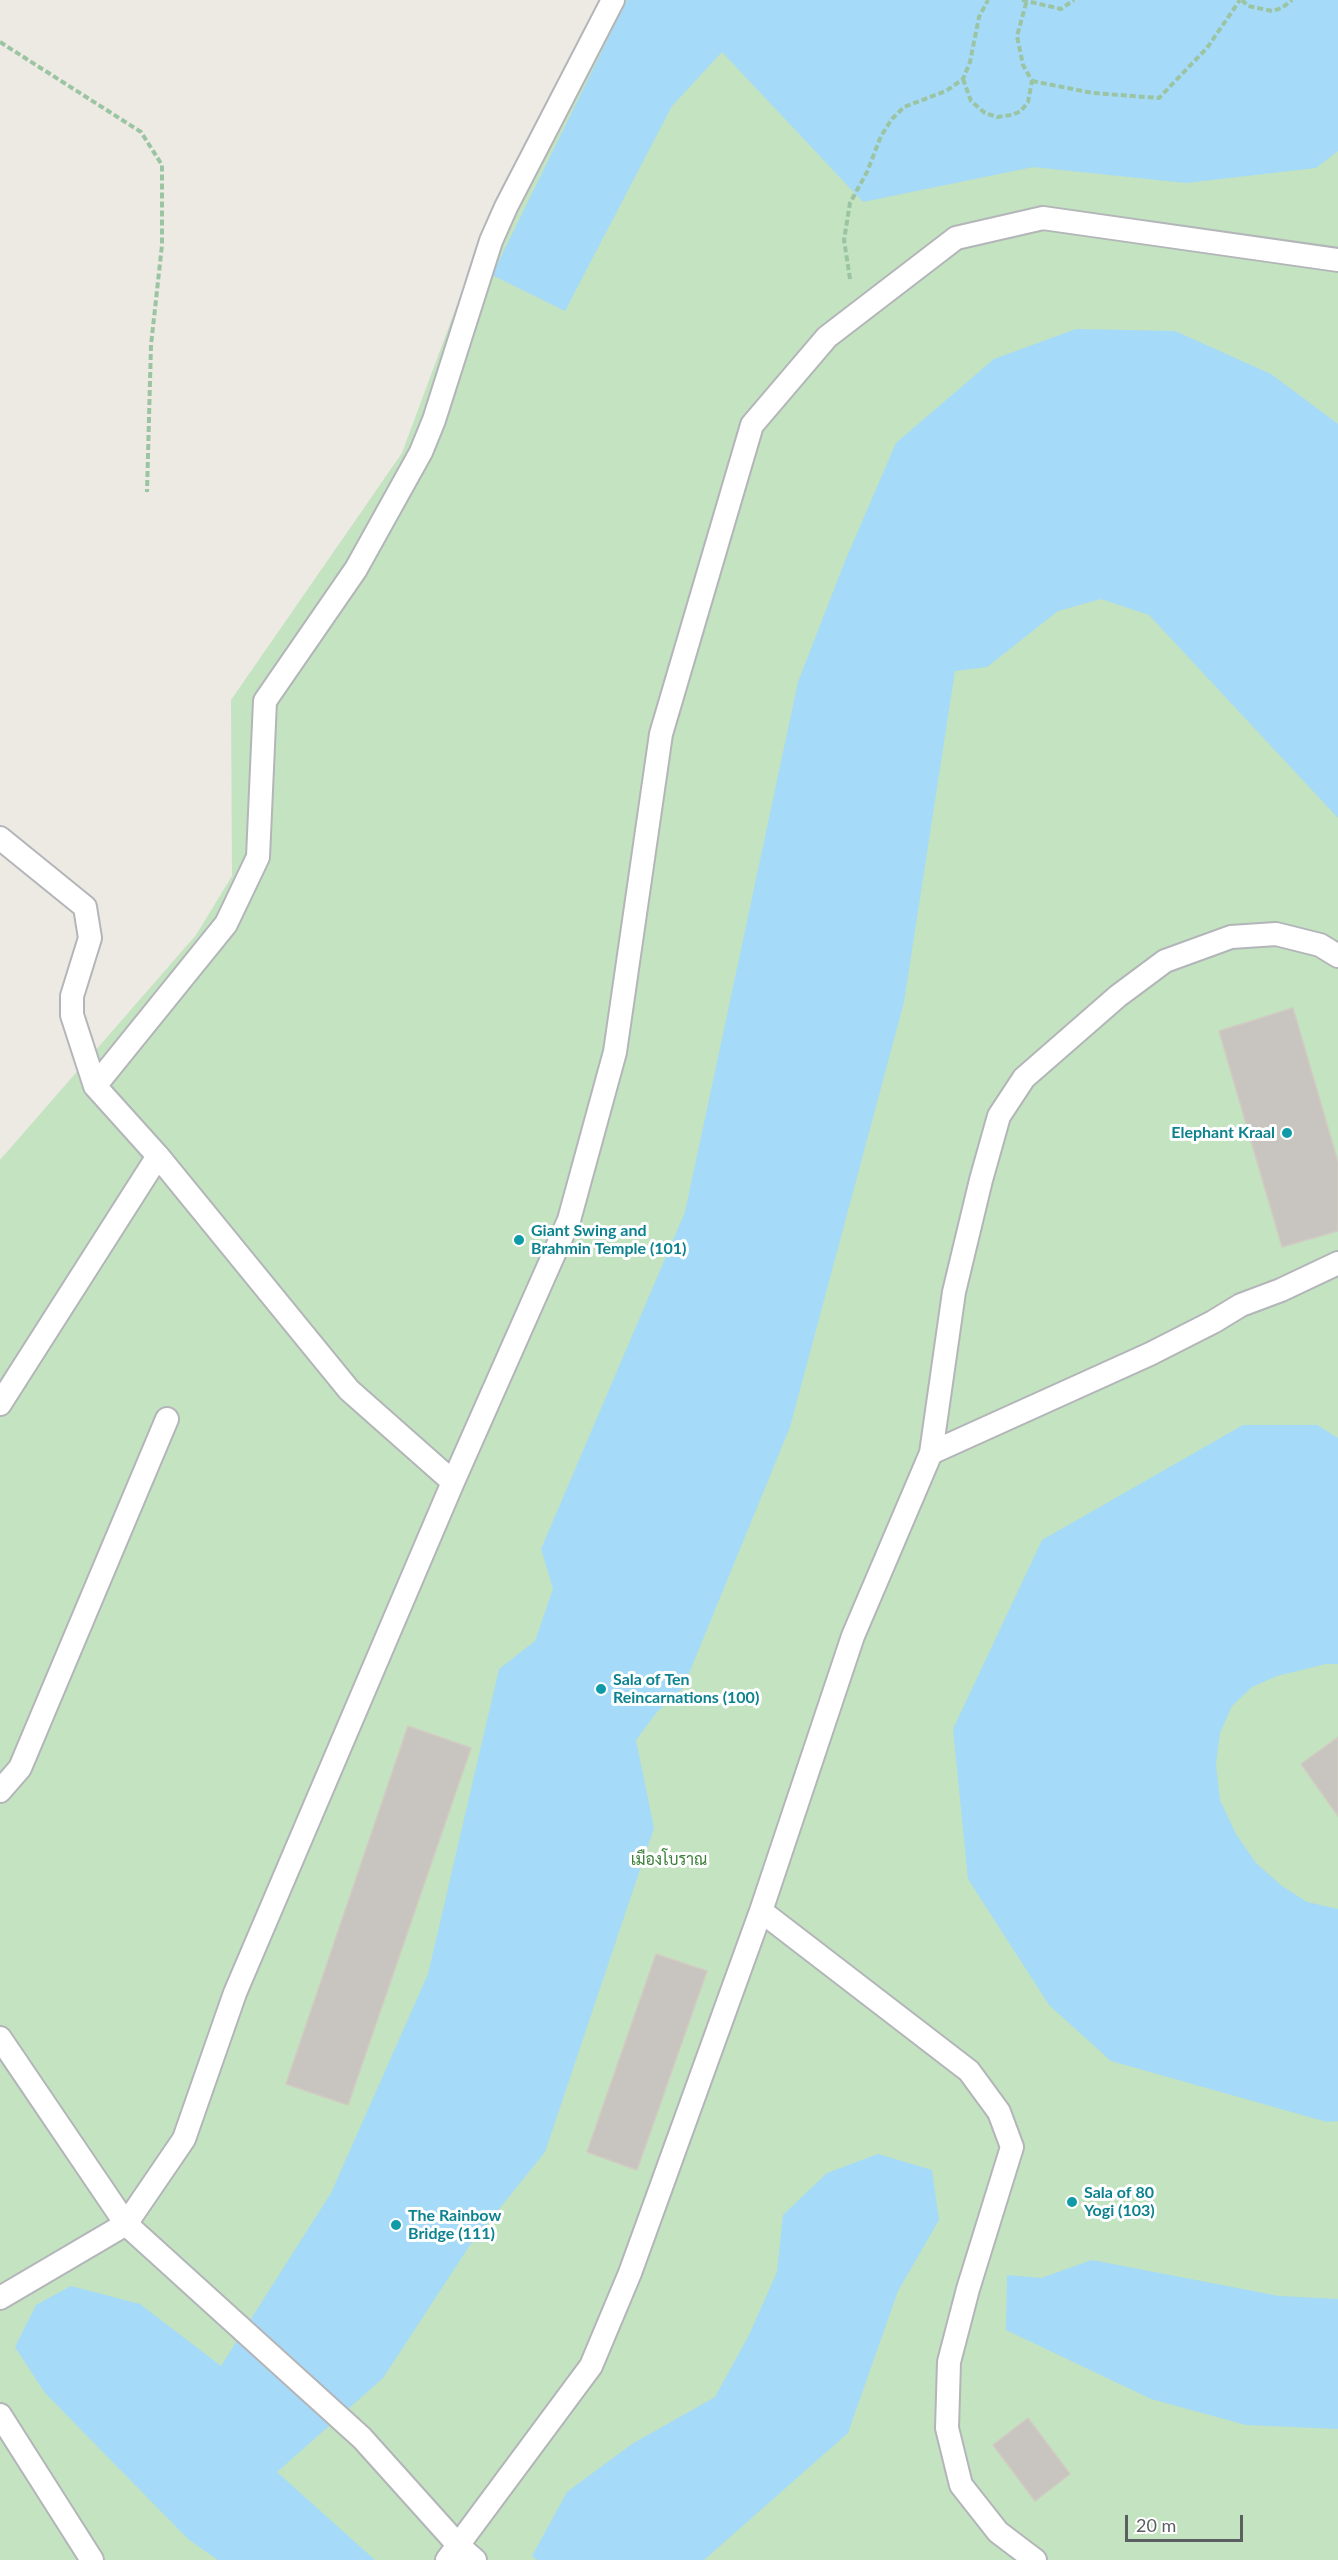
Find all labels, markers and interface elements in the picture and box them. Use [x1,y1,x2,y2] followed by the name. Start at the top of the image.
[1171,1123,1275,1143] place label: Elephant Kraal
[1280,1126,1294,1140] marker: Elephant Kraal
[531,1221,687,1259] place label: Giant Swing and Brahmin Temple (101)
[512,1233,526,1247] marker: Giant Swing and Brahmin Temple (101)
[613,1670,759,1708] place label: Sala of Ten Reincarnations (100)
[594,1682,608,1696] marker: Sala of Ten Reincarnations (100)
[631,1850,707,1870] park label: เมืองโบราณ
[1084,2183,1155,2221] place label: Sala of 80 Yogi (103)
[1065,2195,1079,2209] marker: Sala of 80 Yogi (103)
[408,2206,501,2244] place label: The Rainbow Bridge (111)
[389,2218,403,2232] marker: The Rainbow Bridge (111)
[1128,2503,1246,2541] scale bar
[1136,2514,1176,2536] text: 20 m

